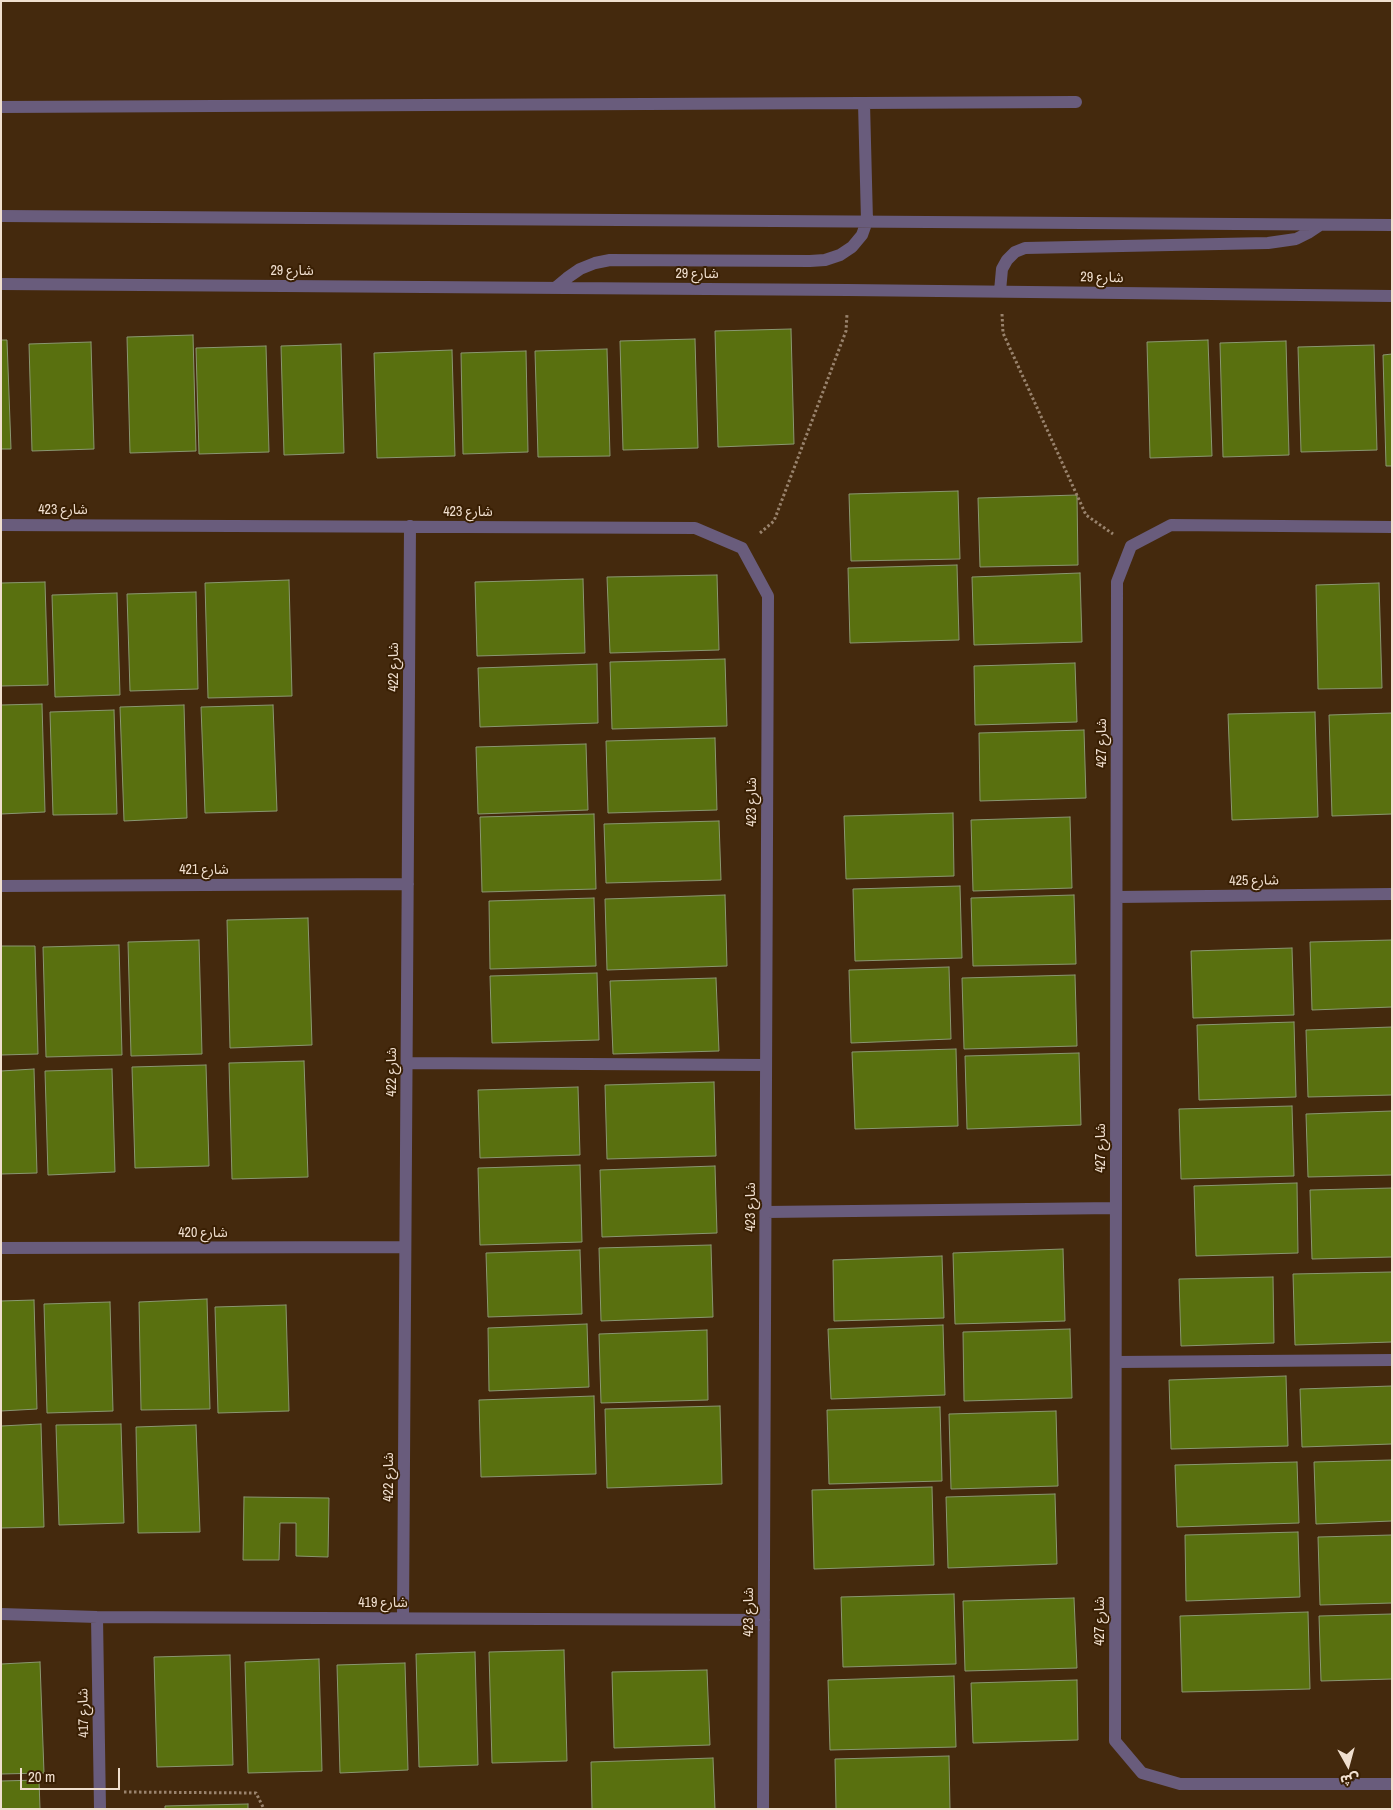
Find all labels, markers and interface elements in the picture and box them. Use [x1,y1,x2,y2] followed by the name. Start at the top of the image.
[270,263,314,279] street label: شارع 29
[675,266,719,282] street label: شارع 29
[1080,269,1124,287] street label: شارع 29
[38,502,88,518] street label: شارع 423
[443,504,493,520] street label: شارع 423
[386,642,402,692] street label: شارع 422
[1094,718,1110,768] street label: شارع 427
[744,777,760,827] street label: شارع 423
[179,862,229,878] street label: شارع 421
[1229,872,1279,890] street label: شارع 425
[384,1047,400,1097] street label: شارع 422
[1093,1123,1109,1173] street label: شارع 427
[743,1182,759,1232] street label: شارع 423
[178,1225,228,1241] street label: شارع 420
[381,1452,397,1502] street label: شارع 422
[741,1587,757,1637] street label: شارع 423
[358,1595,408,1611] street label: شارع 419
[1092,1596,1108,1646] street label: شارع 427
[75,1688,93,1738] street label: شارع 417
[1323,1740,1373,1790] north arrow
[22,1758,122,1790] scale bar
[28,1766,55,1787] text: 20 m
[1339,1770,1360,1790] text: ش

